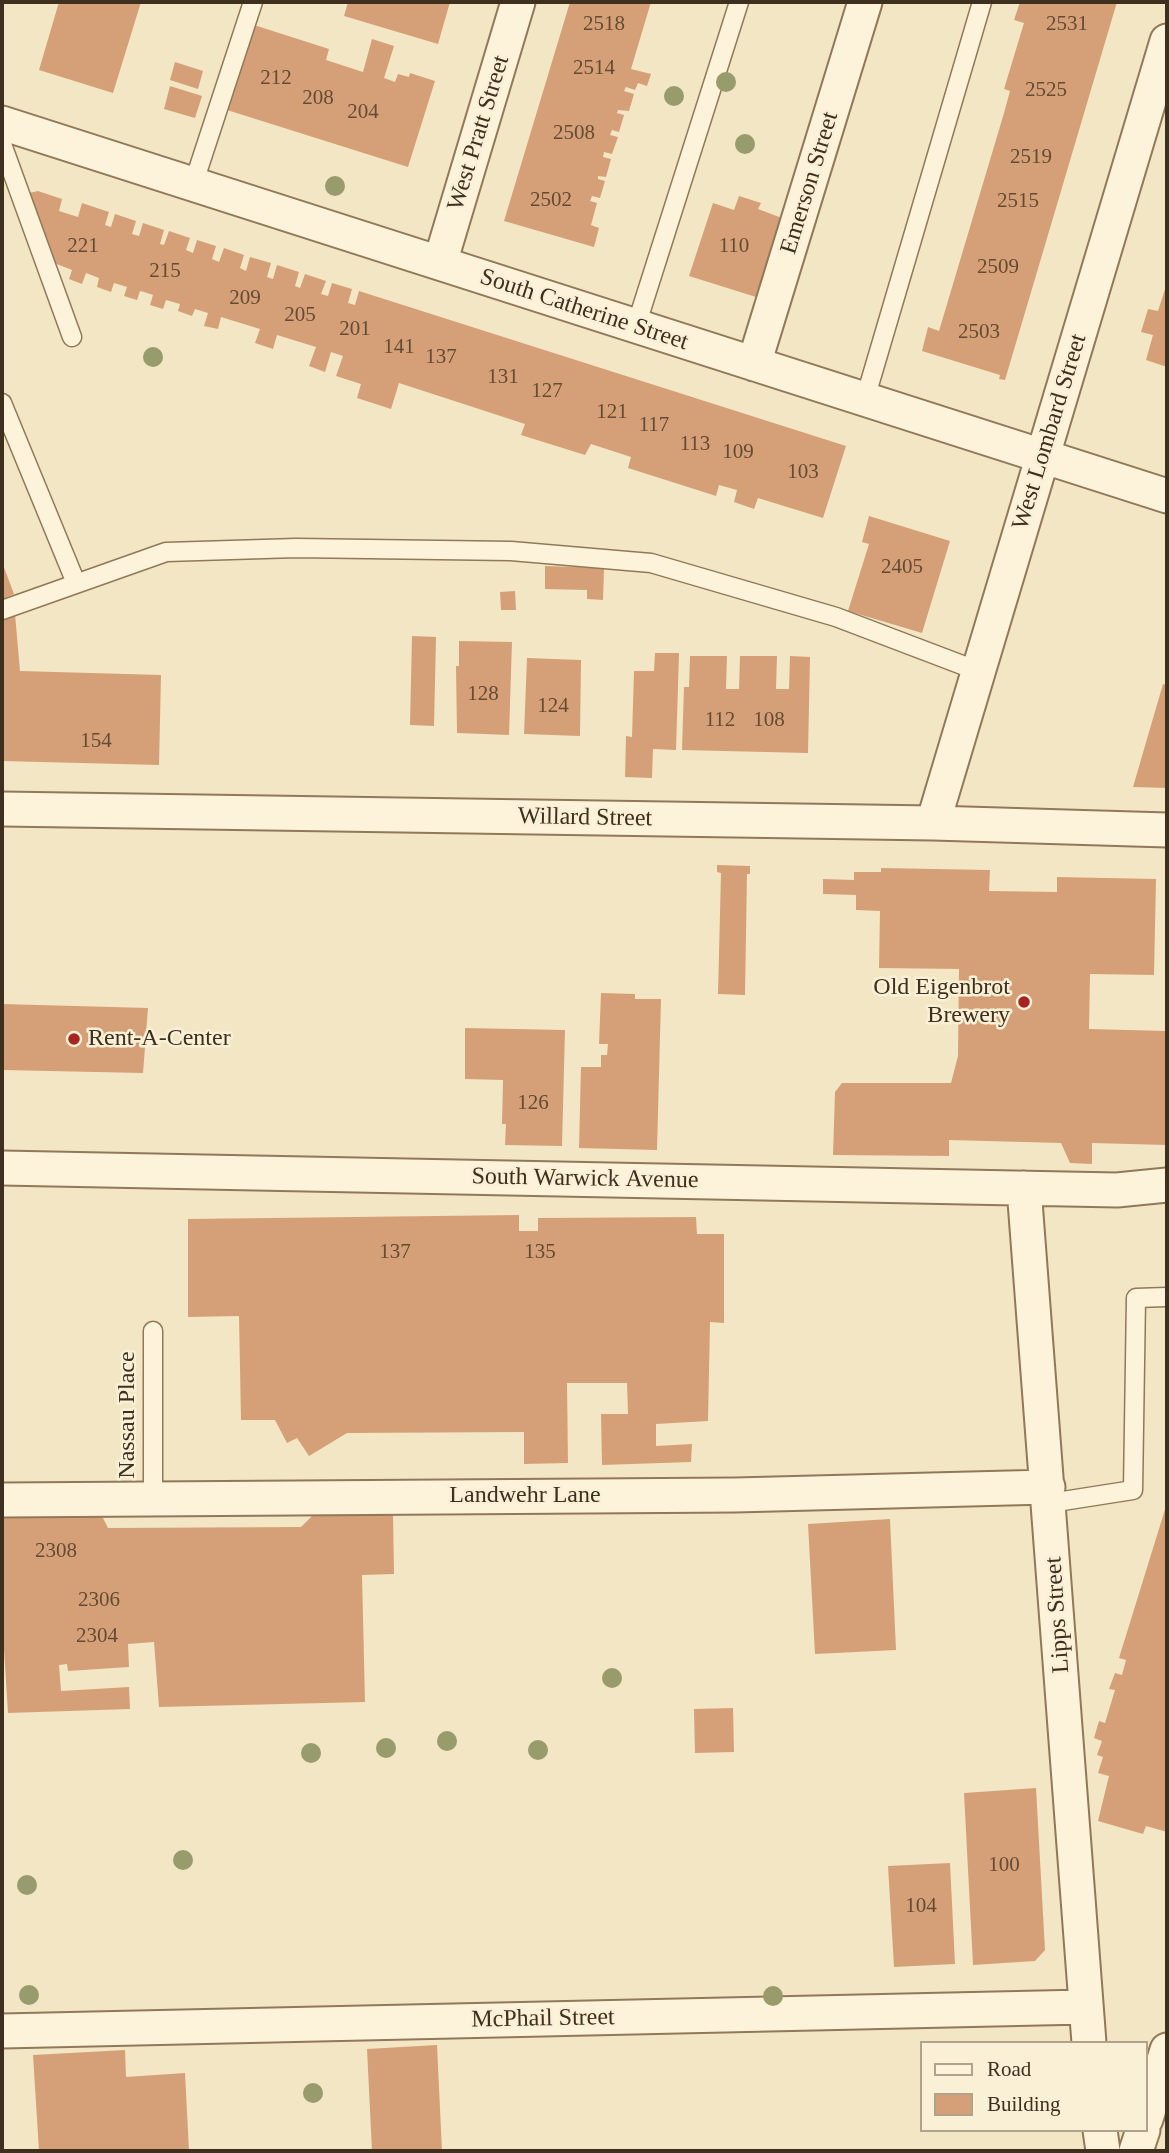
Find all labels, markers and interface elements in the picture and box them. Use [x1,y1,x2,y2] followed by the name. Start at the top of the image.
[583,11,625,37] house number: 2518
[1046,11,1088,37] house number: 2531
[442,52,516,214] street label: West Pratt Street
[573,55,615,81] house number: 2514
[260,65,292,91] house number: 212
[1025,77,1067,103] house number: 2525
[302,85,334,111] house number: 208
[347,99,379,125] house number: 204
[775,108,845,258] street label: Emerson Street
[553,120,595,146] house number: 2508
[1010,144,1052,170] house number: 2519
[530,187,572,213] house number: 2502
[997,188,1039,214] house number: 2515
[67,233,99,259] house number: 221
[719,233,749,259] house number: 110
[977,254,1019,280] house number: 2509
[149,258,181,284] house number: 215
[476,263,692,357] street label: South Catherine Street
[229,285,261,311] house number: 209
[284,302,316,328] house number: 205
[339,316,371,342] house number: 201
[958,319,1000,345] house number: 2503
[1007,331,1093,533] street label: West Lombard Street
[383,334,415,360] house number: 141
[425,344,457,370] house number: 137
[487,364,519,390] house number: 131
[531,378,563,404] house number: 127
[596,399,628,425] house number: 121
[639,412,669,438] house number: 117
[680,431,710,457] house number: 113
[722,439,754,465] house number: 109
[787,459,819,485] house number: 103
[881,554,923,580] house number: 2405
[467,681,499,707] house number: 128
[537,693,569,719] house number: 124
[705,707,735,733] house number: 112
[753,707,785,733] house number: 108
[80,728,112,754] house number: 154
[518,802,652,834] street label: Willard Street
[873,974,1010,1030] place label: Old Eigenbrot Brewery
[1016,994,1032,1010] marker: Old Eigenbrot Brewery
[88,1025,231,1053] place label: Rent-A-Center
[66,1031,82,1047] marker: Rent-A-Center
[517,1090,549,1116] house number: 126
[471,1163,699,1195] street label: South Warwick Avenue
[379,1239,411,1265] house number: 137
[524,1239,556,1265] house number: 135
[114,1351,142,1479] street label: Nassau Place
[449,1482,601,1510] street label: Landwehr Lane
[35,1538,77,1564] house number: 2308
[1040,1556,1076,1674] street label: Lipps Street
[78,1587,120,1613] house number: 2306
[76,1623,118,1649] house number: 2304
[988,1852,1020,1878] house number: 100
[905,1893,937,1919] house number: 104
[471,2003,615,2035] street label: McPhail Street
[920,2041,1148,2132] legend
[987,2057,1031,2081] text: Road
[987,2092,1061,2116] text: Building

